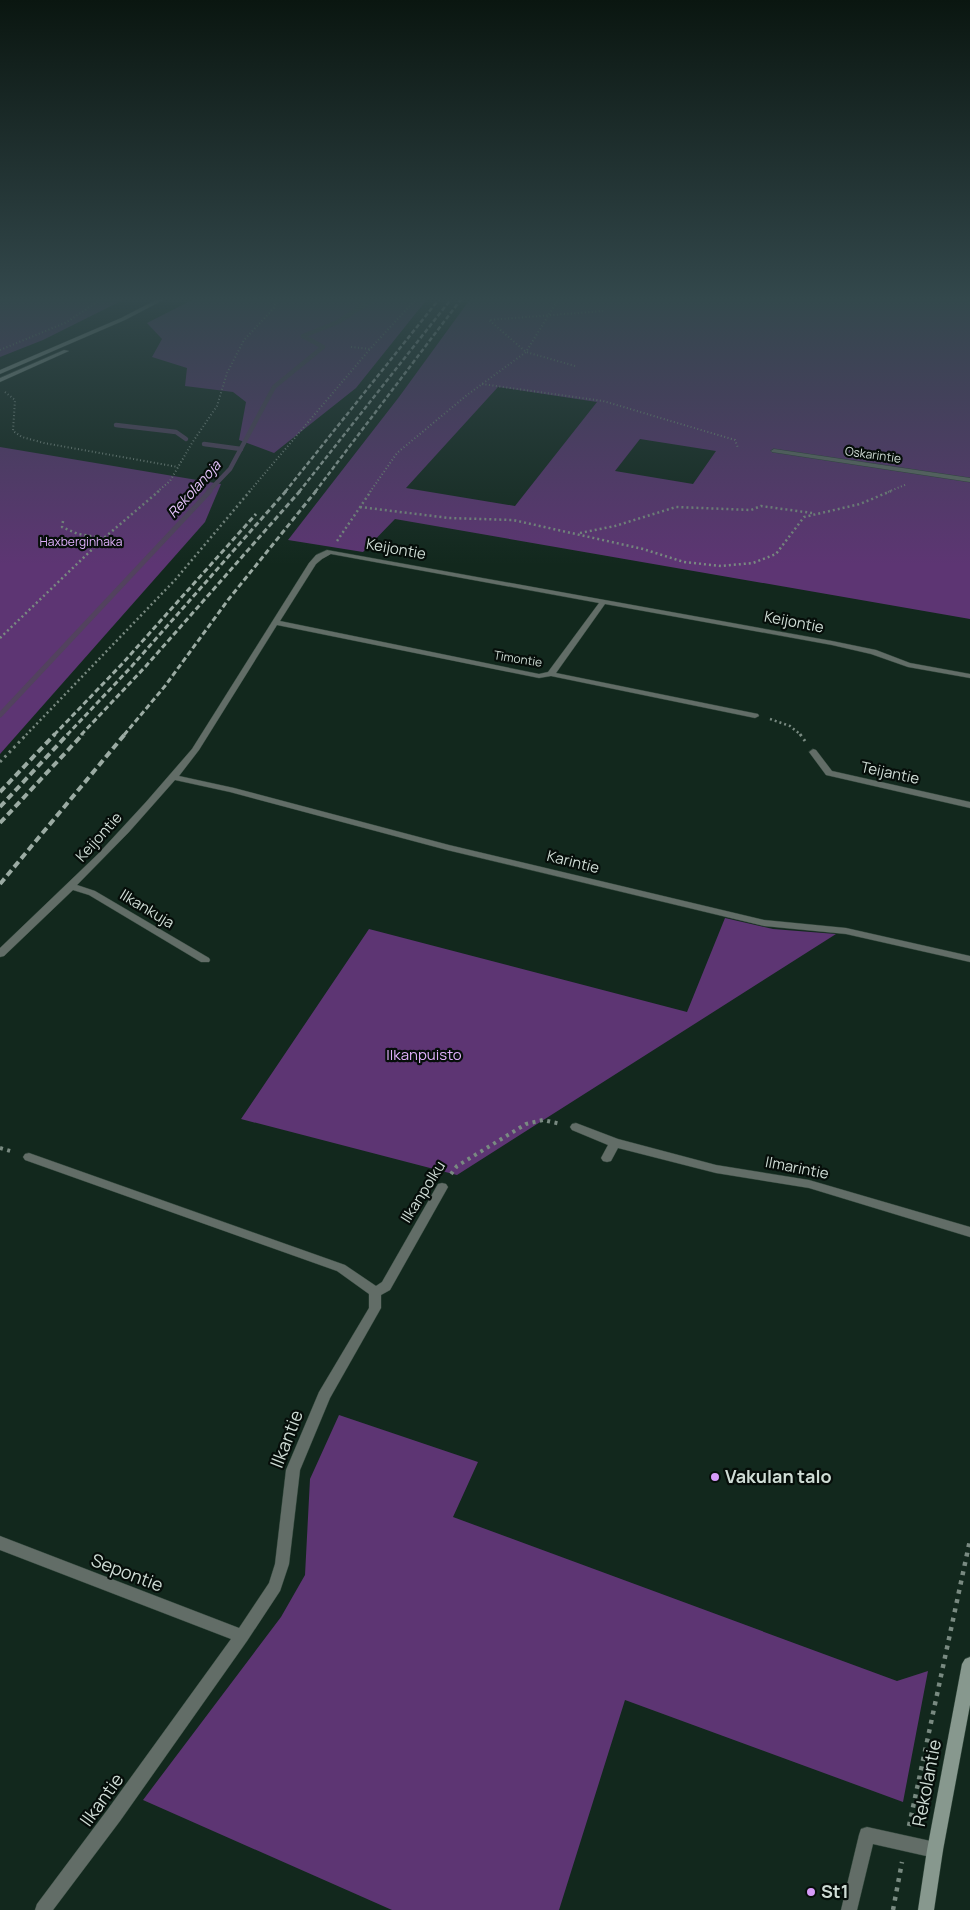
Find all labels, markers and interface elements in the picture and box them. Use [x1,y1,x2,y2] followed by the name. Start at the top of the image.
[844,442,902,467] street label: Oskarintie
[163,455,225,521] water label: Rekolanoja
[40,533,122,550] park label: Haxberginhaka
[365,533,428,564] street label: Keijontie
[762,605,826,638] street label: Keijontie
[493,646,544,671] street label: Timontie
[859,756,922,789] street label: Teijantie
[71,807,127,866] street label: Keijontie
[545,845,602,878] street label: Karintie
[116,884,178,933] street label: Ilkankuja
[386,1044,462,1065] park label: Ilkanpuisto
[764,1151,831,1184] street label: Ilmarintie
[395,1157,450,1227] street label: Ilkanpolku
[264,1406,308,1471] street label: Ilkantie
[725,1464,832,1488] place label: Vakulan talo
[709,1471,721,1483] marker: Vakulan talo
[88,1547,167,1597] street label: Sepontie
[906,1737,946,1828] street label: Rekolantie
[74,1768,129,1831] street label: Ilkantie
[821,1879,849,1903] place label: St1
[805,1886,817,1898] marker: St1

